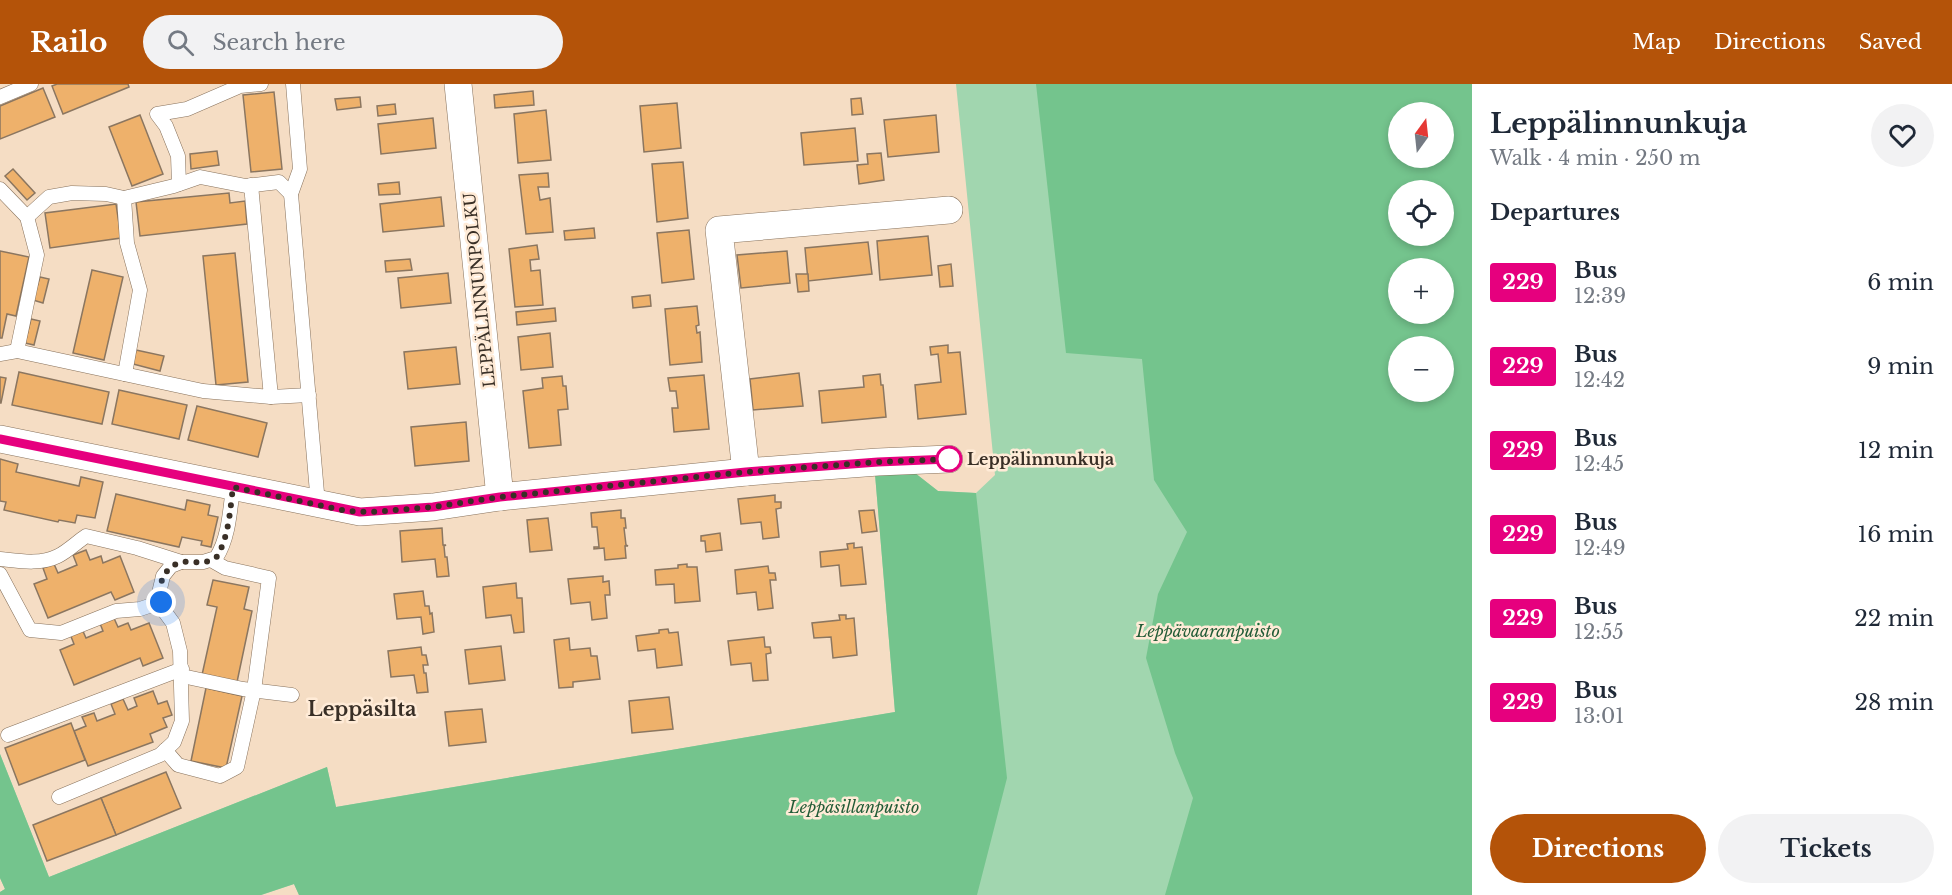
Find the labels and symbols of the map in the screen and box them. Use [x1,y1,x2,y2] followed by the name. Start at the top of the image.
[1388,102,1454,168] north arrow
[459,191,499,388] street label: LEPPÄLINNUNPOLKU
[936,446,962,472] marker: Leppälinnunkuja
[967,449,1114,469] place label: Leppälinnunkuja
[146,587,176,617] your location
[1135,621,1280,641] park label: Leppävaaranpuisto
[308,697,417,721] district label: Leppäsilta
[788,797,919,817] park label: Leppäsillanpuisto

